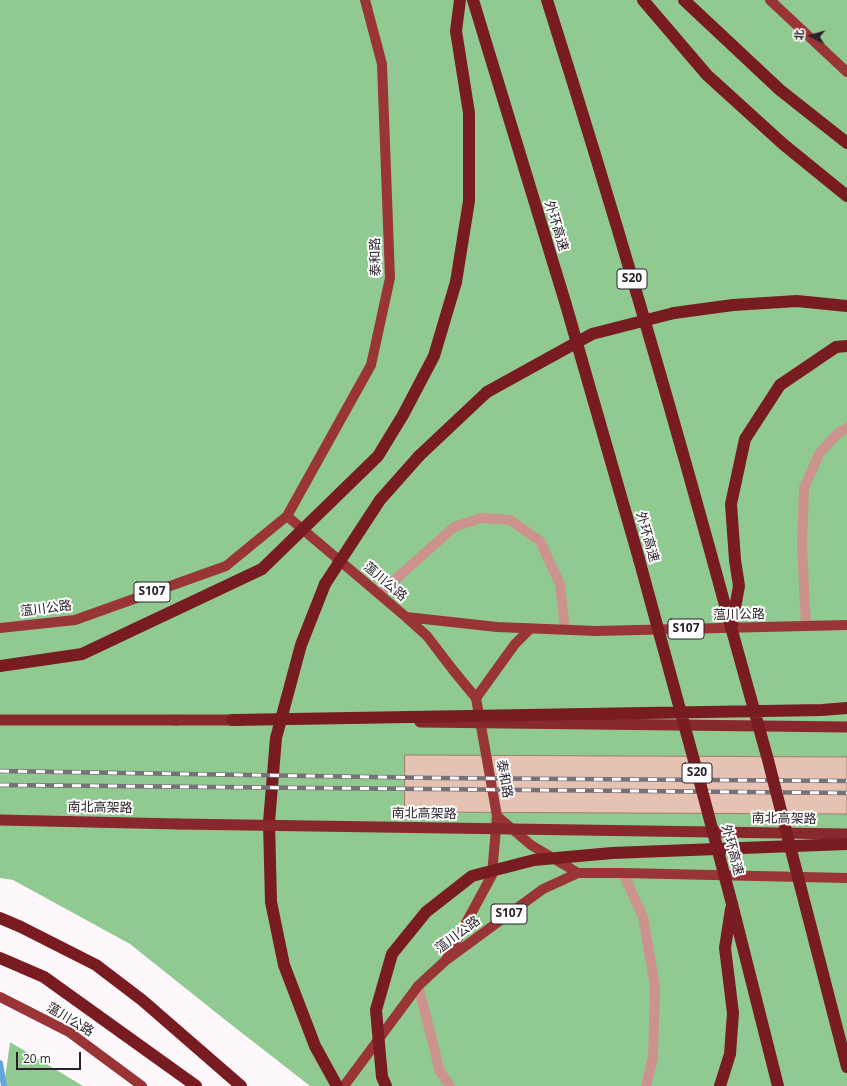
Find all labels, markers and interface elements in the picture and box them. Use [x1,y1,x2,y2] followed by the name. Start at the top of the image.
[791,16,831,56] north arrow
[791,29,806,41] text: 北
[541,199,571,253] street label: 外环高速
[368,237,384,277] street label: 泰和路
[617,269,647,289] road number: S20
[632,510,662,564] street label: 外环高速
[360,559,410,605] street label: 蕰川公路
[134,582,170,602] road number: S107
[19,598,73,620] street label: 蕰川公路
[713,607,765,623] street label: 蕰川公路
[668,619,704,639] road number: S107
[493,758,515,800] street label: 泰和路
[682,763,712,783] road number: S20
[67,800,133,816] street label: 南北高架路
[391,806,457,822] street label: 南北高架路
[751,811,817,827] street label: 南北高架路
[718,823,746,877] street label: 外环高速
[491,904,527,924] road number: S107
[433,913,483,957] street label: 蕰川公路
[44,1000,96,1040] street label: 蕰川公路
[18,1044,83,1070] scale bar
[23,1050,51,1067] text: 20 m

